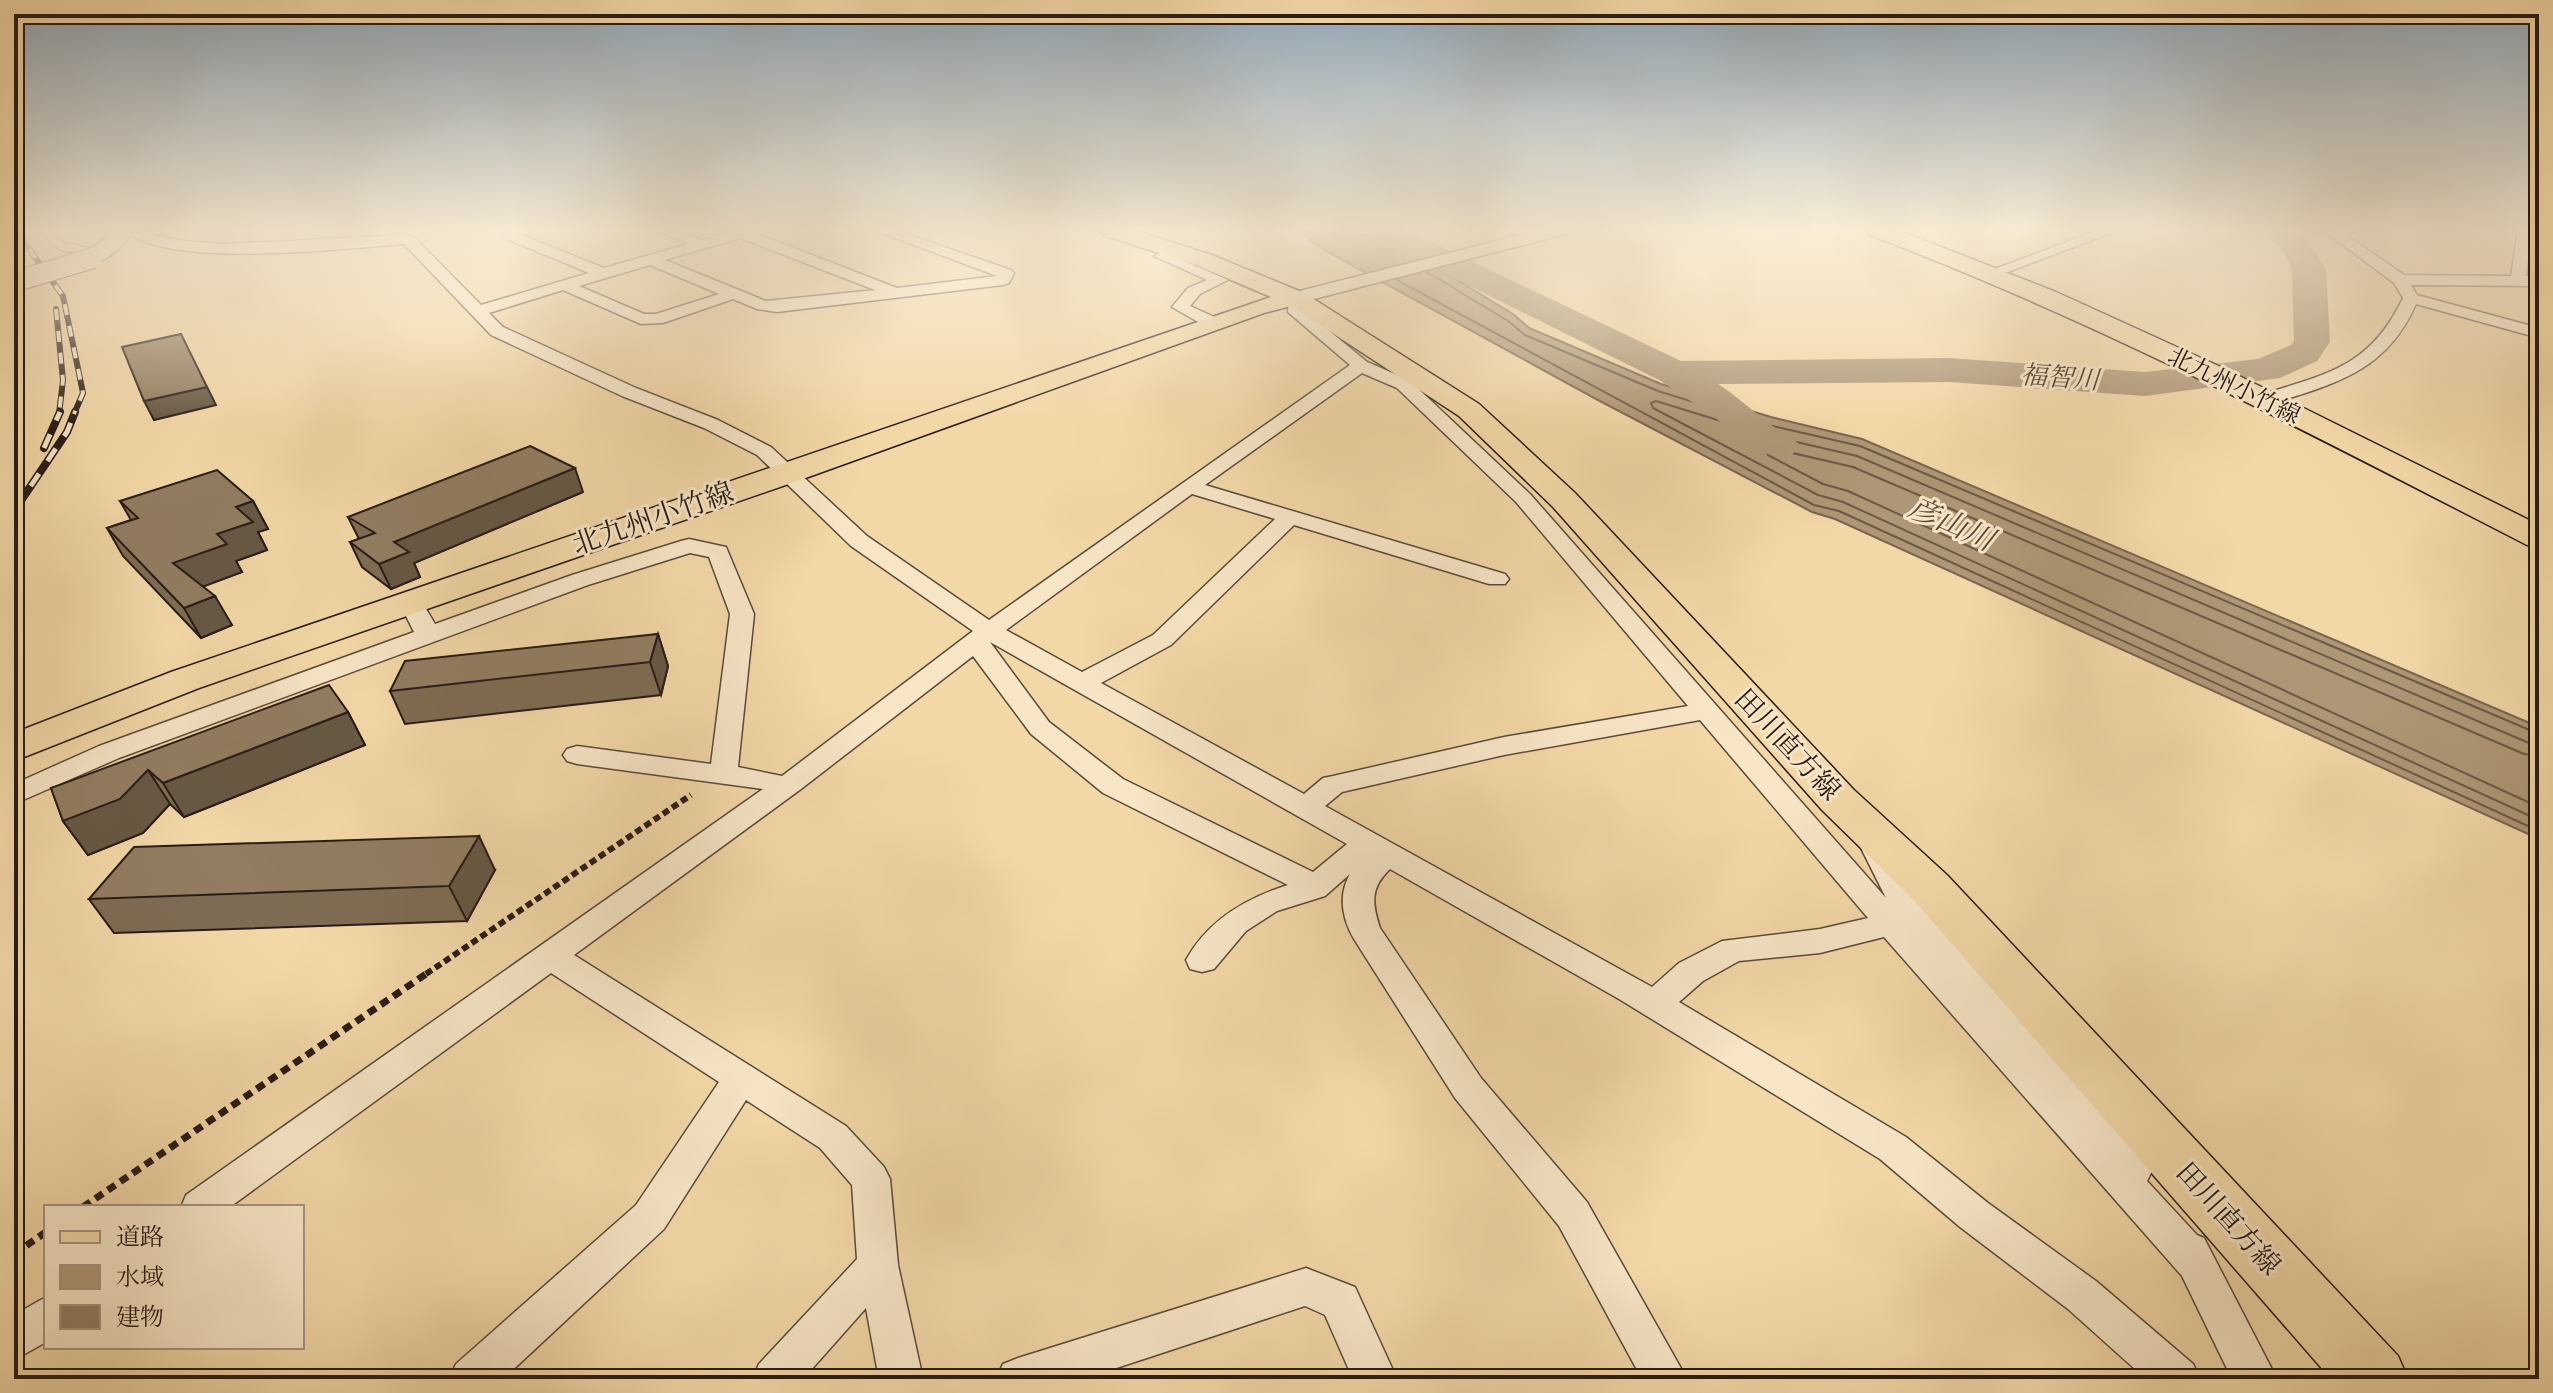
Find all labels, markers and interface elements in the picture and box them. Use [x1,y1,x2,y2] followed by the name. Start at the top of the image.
[2162,341,2306,431] street label: 北九州小竹線
[2020,359,2103,397] water label: 福智川
[568,475,738,563] street label: 北九州小竹線
[1902,489,2002,560] water label: 彦山川
[1726,682,1848,808] street label: 田川直方線
[2168,1155,2288,1283] street label: 田川直方線
[44,1205,304,1349] legend
[116,1222,164,1253] text: 道路
[116,1262,164,1293] text: 水域
[116,1302,164,1333] text: 建物

